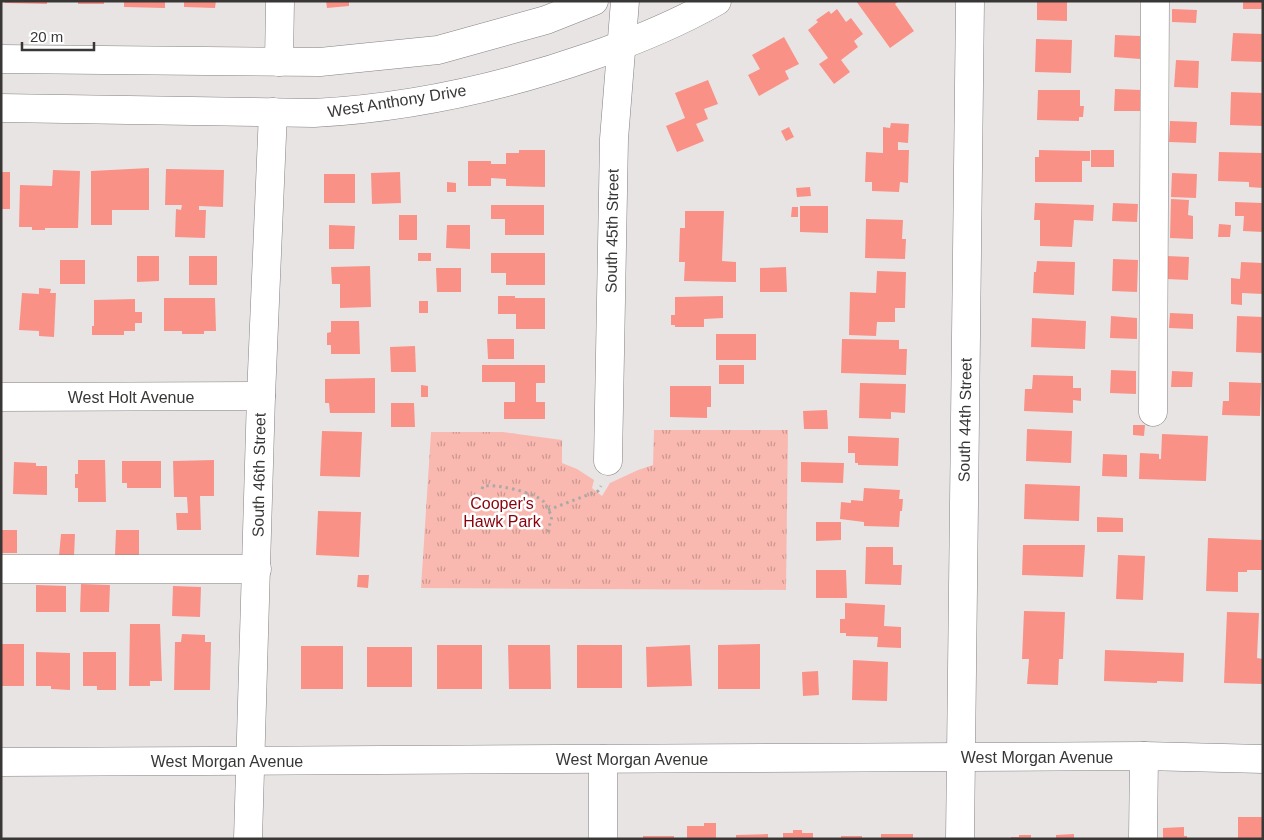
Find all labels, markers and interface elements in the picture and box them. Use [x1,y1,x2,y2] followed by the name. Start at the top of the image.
[22,20,95,52] scale bar
[30,28,63,45] text: 20 m
[326,82,468,120] street label: West Anthony Drive
[602,168,622,293] street label: South 45th Street
[955,357,975,482] street label: South 44th Street
[68,389,194,406] street label: West Holt Avenue
[249,412,269,537] street label: South 46th Street
[463,495,542,530] park label: Cooper's Hawk Park
[961,749,1113,766] street label: West Morgan Avenue
[556,751,708,768] street label: West Morgan Avenue
[151,753,303,770] street label: West Morgan Avenue

